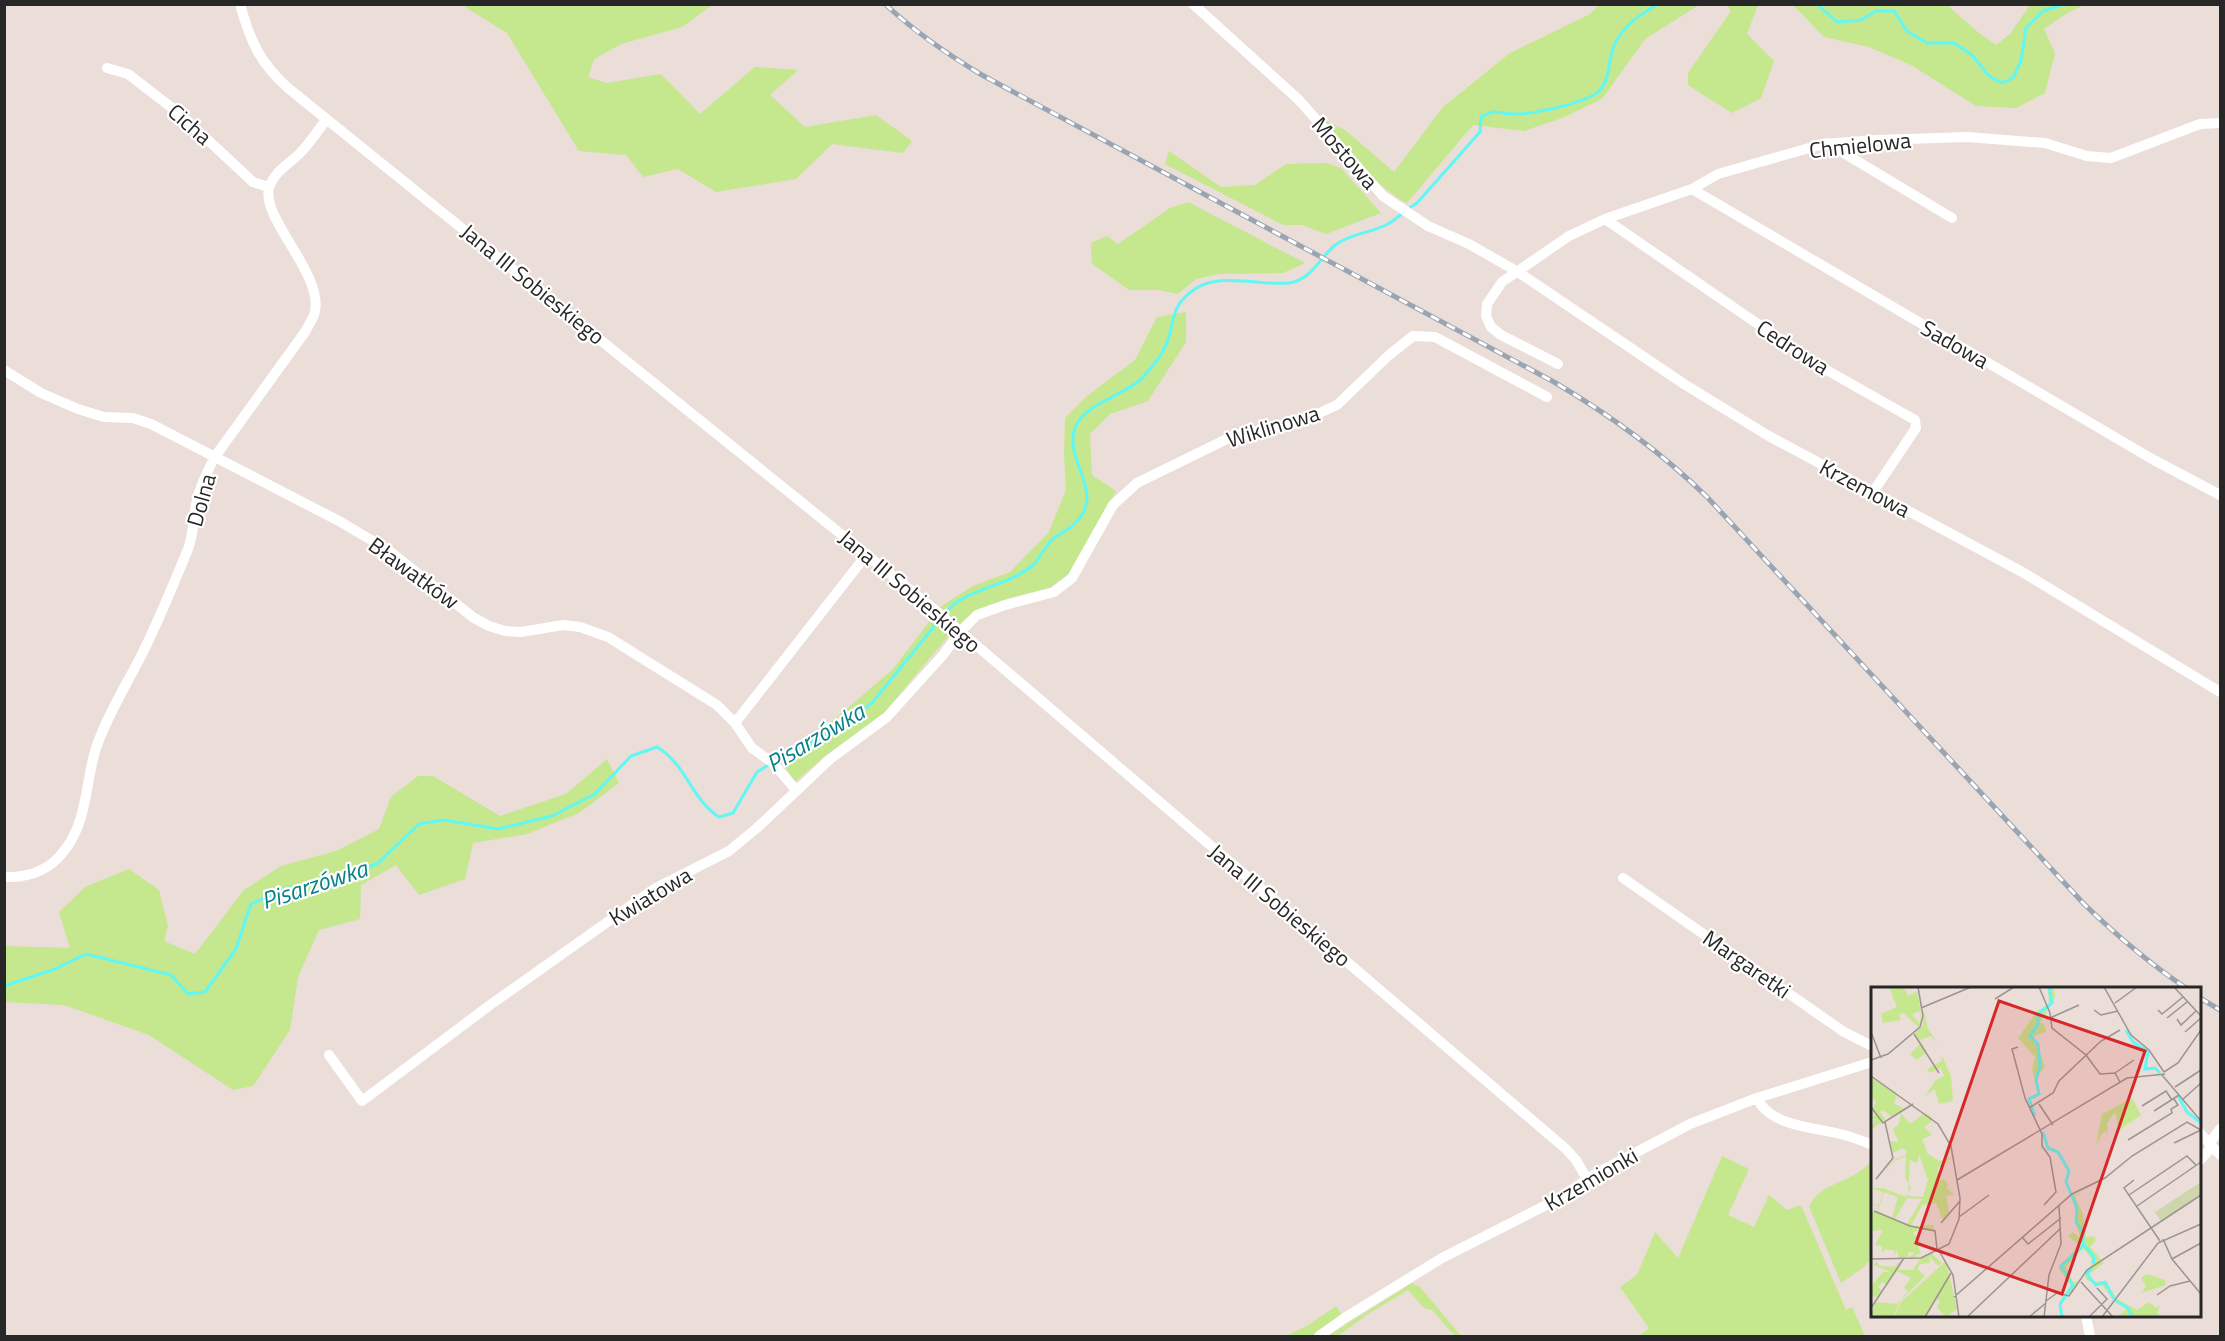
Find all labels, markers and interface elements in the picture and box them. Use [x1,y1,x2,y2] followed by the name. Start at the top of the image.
[160,95,220,153] street label: Cicha
[1304,109,1386,197] street label: Mostowa
[1807,123,1913,167] street label: Chmielowa
[454,215,612,353] street label: Jana III Sobieskiego
[1750,311,1836,383] street label: Cedrowa
[1915,311,1995,377] street label: Sadowa
[1222,396,1324,456] street label: Wiklinowa
[1813,450,1917,526] street label: Krzemowa
[177,469,225,531] street label: Dolna
[831,521,989,661] street label: Jana III Sobieskiego
[361,528,467,618] street label: Bławatków
[759,692,873,781] water label: Pisarzówka
[1201,835,1359,975] street label: Jana III Sobieskiego
[256,849,373,918] water label: Pisarzówka
[602,858,698,934] street label: Kwiatowa
[1696,921,1798,1007] street label: Margaretki
[1871,987,2201,1317] inset map
[1538,1138,1644,1220] street label: Krzemionki

